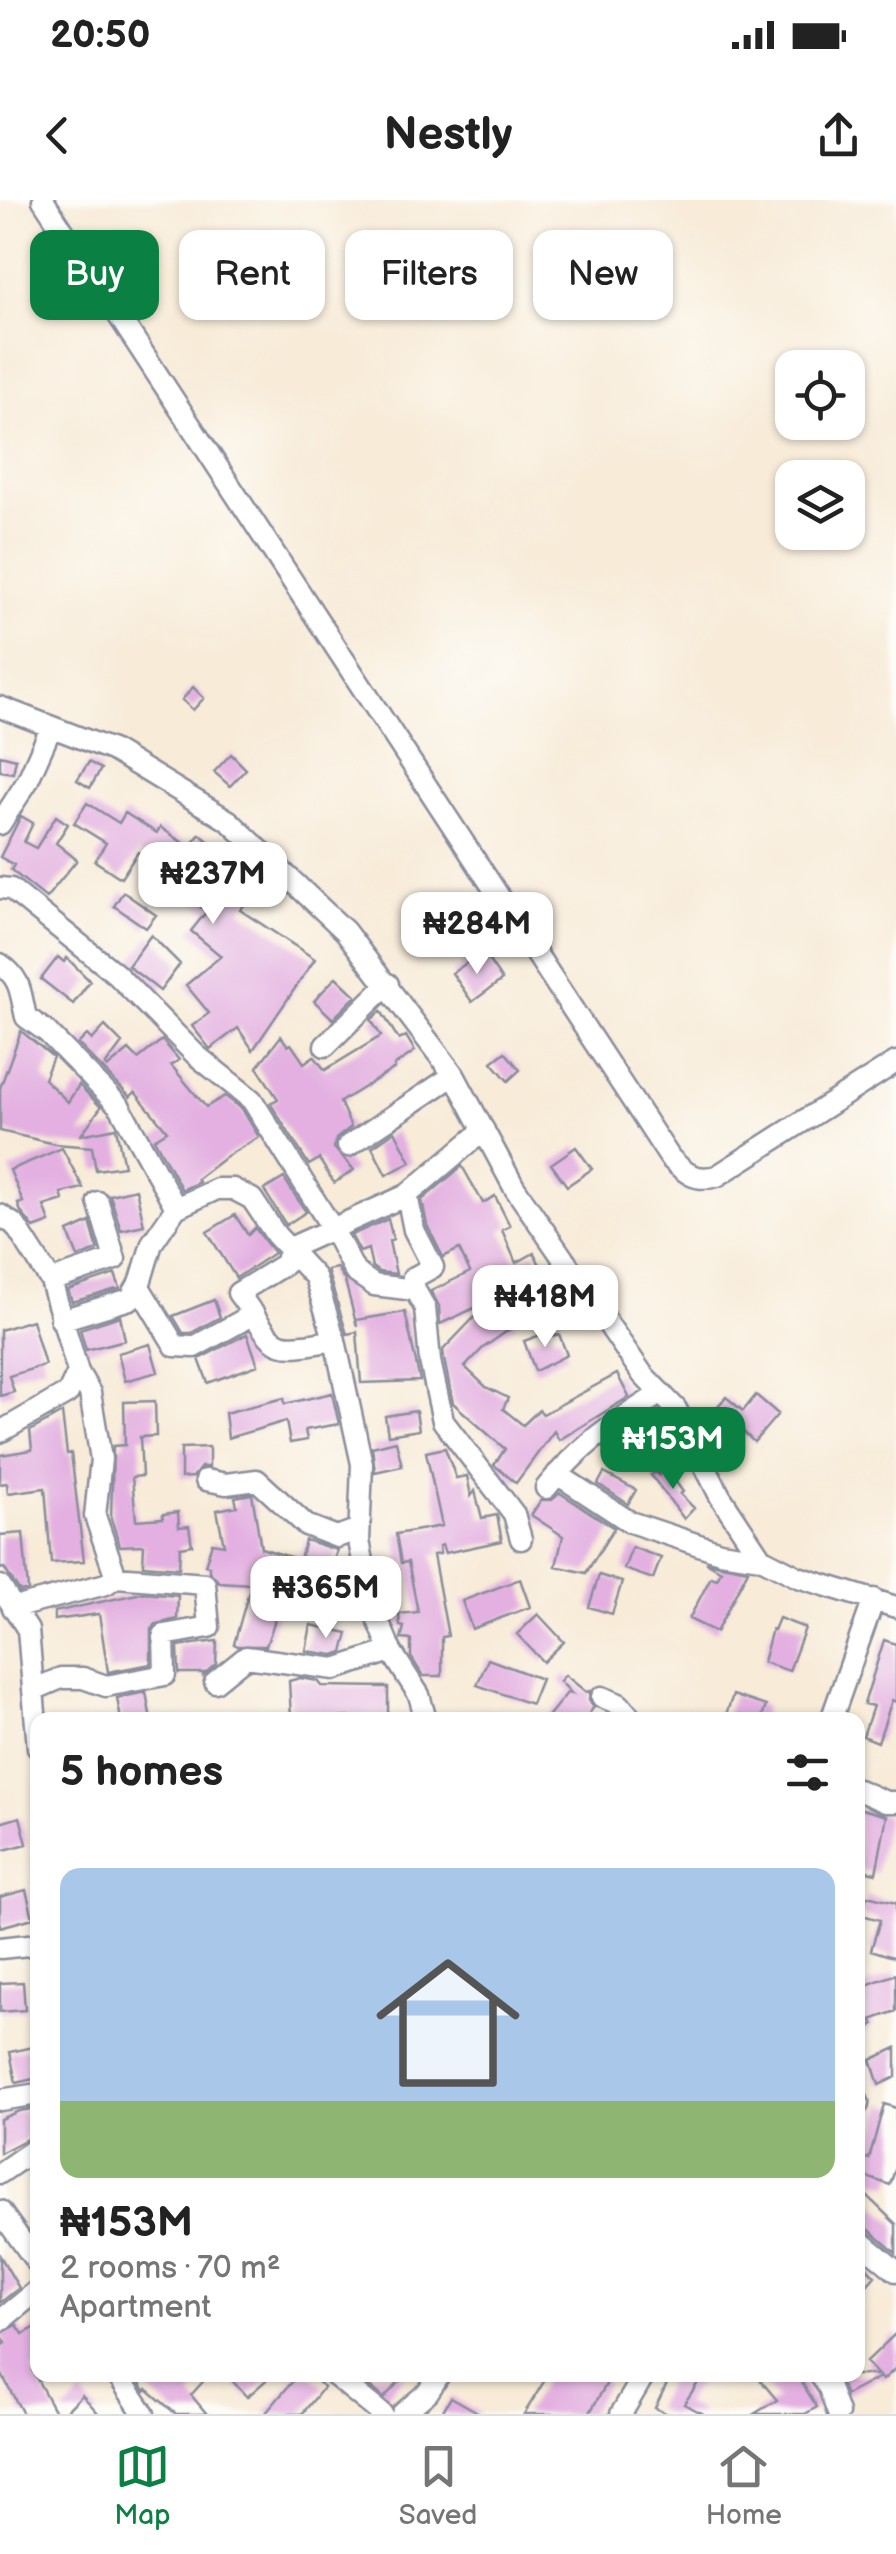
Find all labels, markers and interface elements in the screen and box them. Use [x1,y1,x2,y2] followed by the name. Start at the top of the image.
[50,13,150,58] text: 20:50
[30,108,85,163] icon: back
[384,108,512,163] text: Nestly
[811,108,866,163] icon: share
[30,230,159,320] chip: Buy
[179,230,325,320] chip: Rent
[345,230,513,320] chip: Filters
[533,230,673,320] chip: New
[775,350,865,550] map controls
[775,350,865,440] button: locate
[775,460,865,550] button: layers
[143,842,283,927] pin: ₦237M
[160,855,266,894] text: ₦237M
[407,892,547,977] pin: ₦284M
[423,905,531,944] text: ₦284M
[475,1265,615,1350] pin: ₦418M
[494,1278,596,1317] text: ₦418M
[603,1407,743,1492] pin: ₦153M
[622,1420,724,1459] text: ₦153M
[256,1556,396,1641] pin: ₦365M
[272,1569,380,1608] text: ₦365M
[780,1745,835,1800] icon: filters
[60,1747,223,1798] text: 5 homes
[358,1933,538,2113] icon: home
[60,2198,193,2249] text: ₦153M
[60,2249,281,2288] text: 2 rooms · 70 m²
[60,2288,211,2327] text: Apartment
[114,2439,170,2532] tab: Map
[399,2439,477,2532] tab: Saved
[706,2439,782,2532] tab: Home

